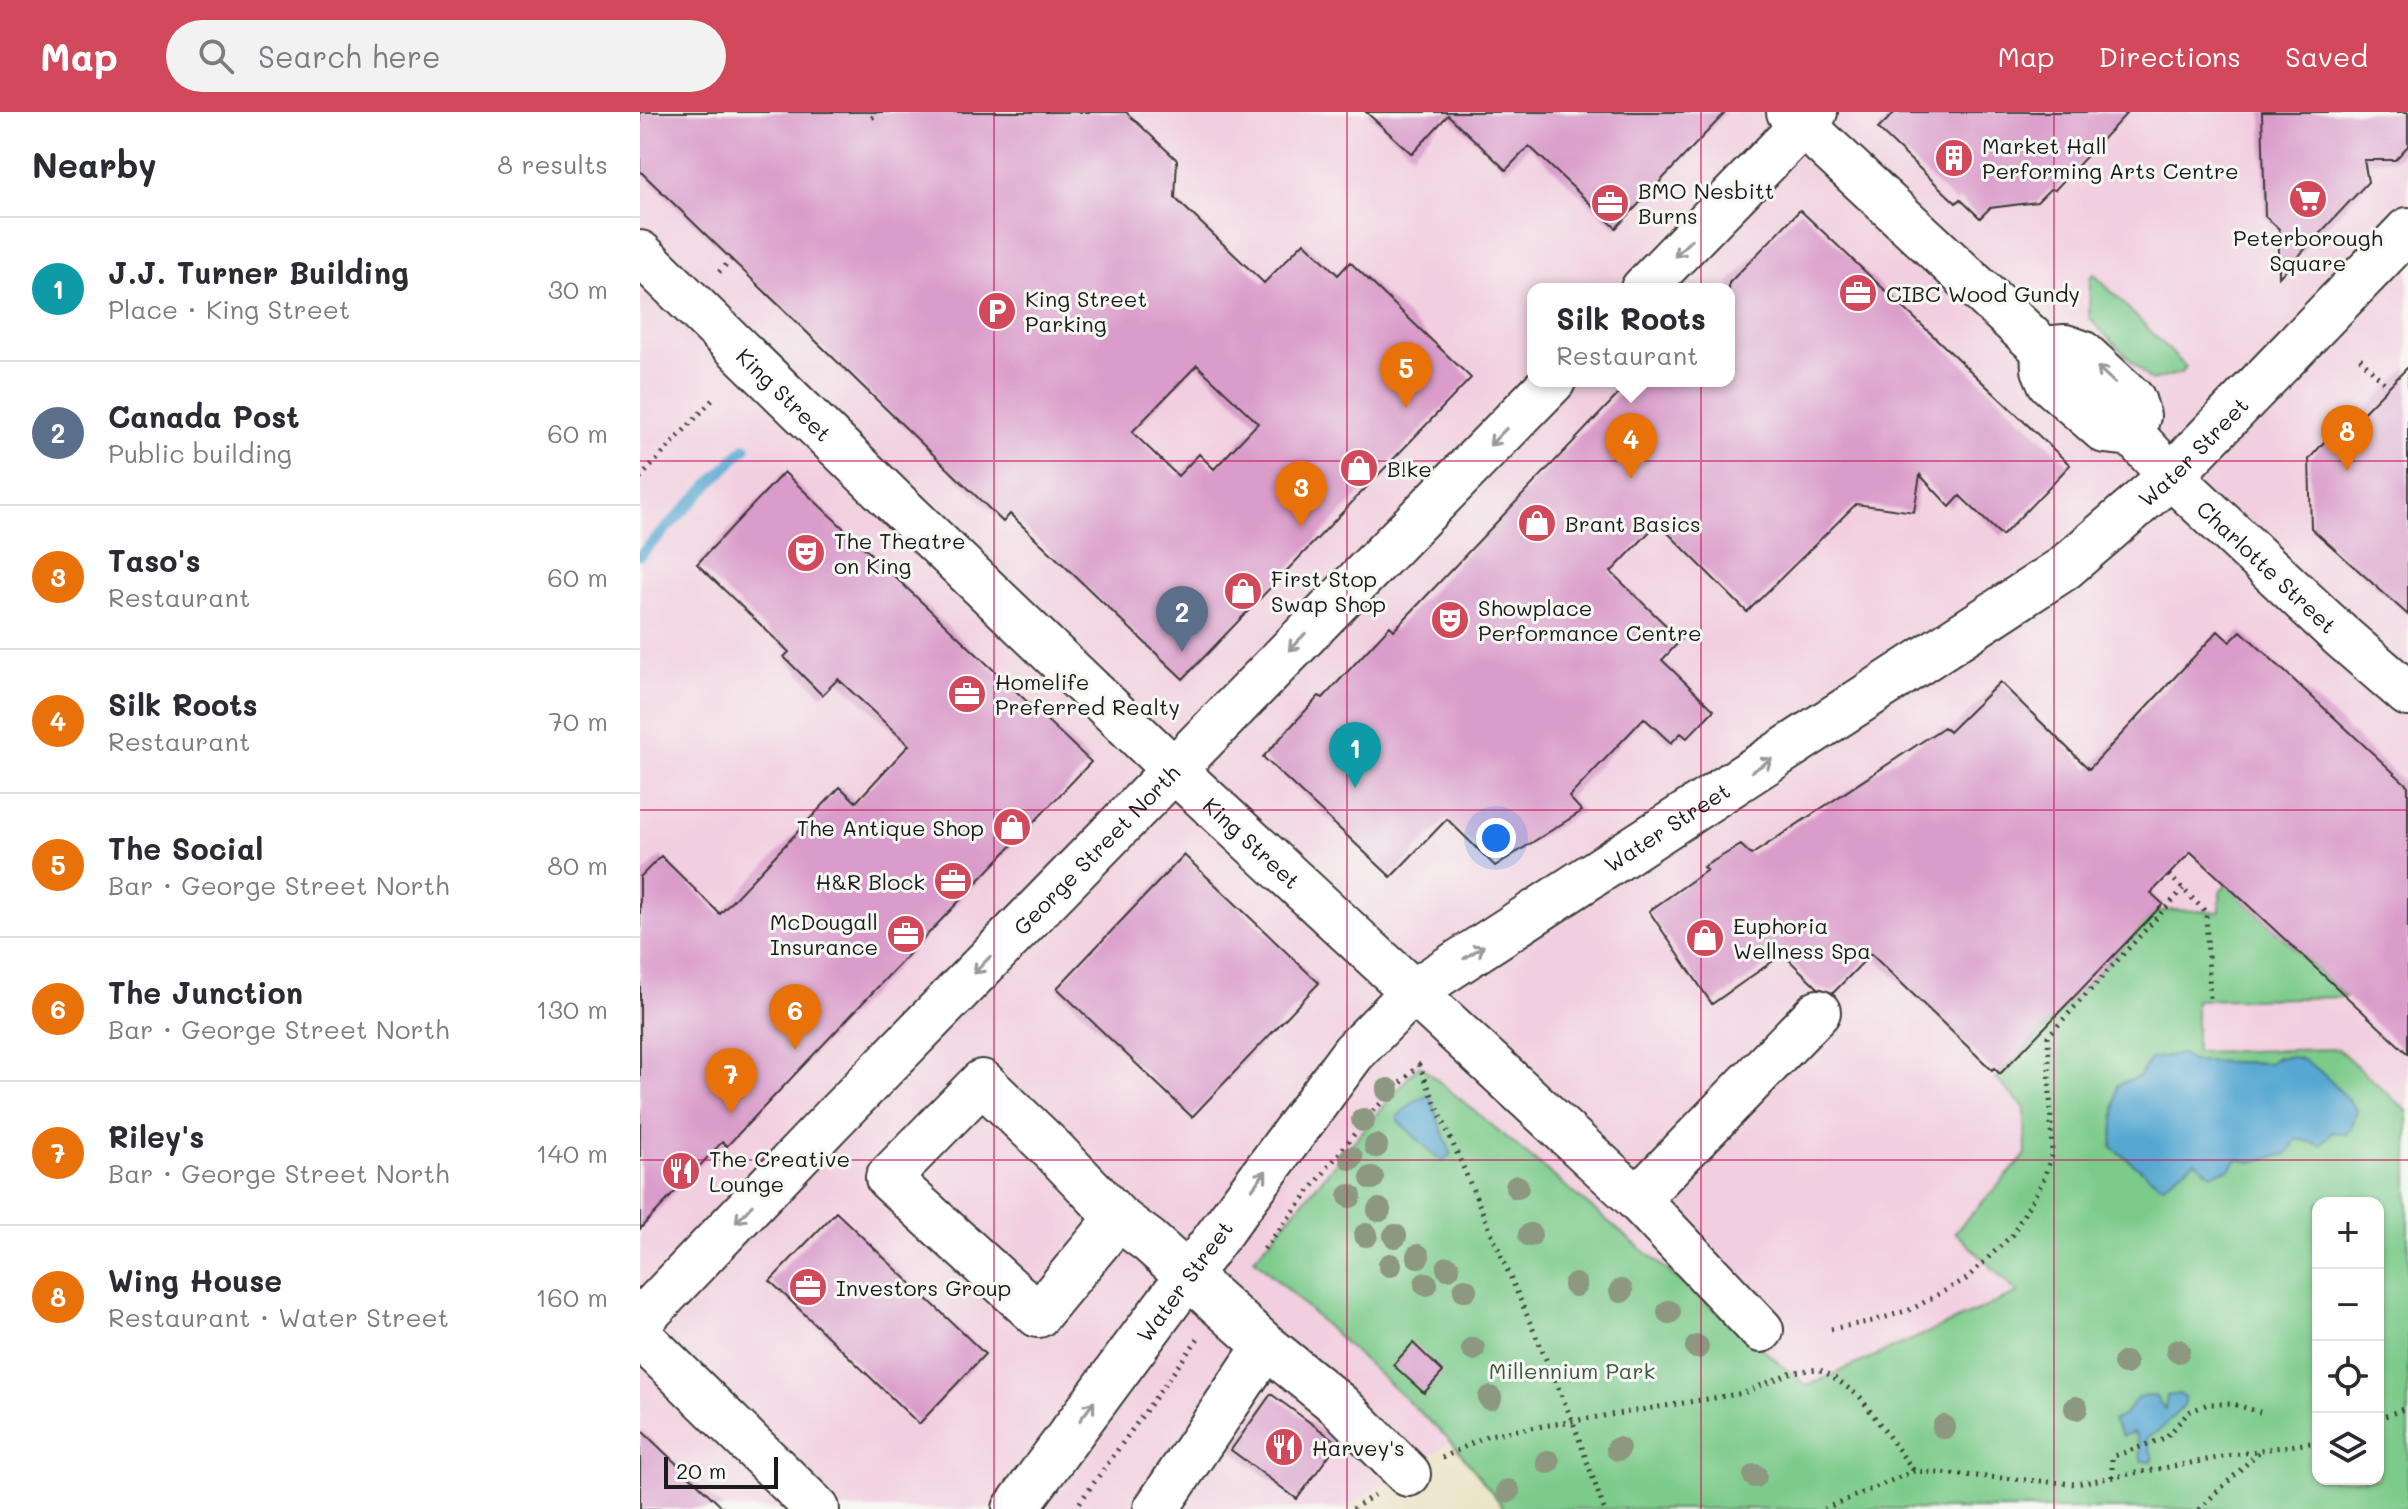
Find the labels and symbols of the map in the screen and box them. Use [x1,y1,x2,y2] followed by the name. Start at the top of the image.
[1982,131,2239,185] place label: Market Hall Performing Arts Centre
[1933,137,1975,179] building icon: Market Hall Performing Arts Centre
[1638,176,1774,230] place label: BMO Nesbitt Burns
[2287,178,2329,220] supermarket icon: Peterborough Square
[1589,182,1631,224] office icon: BMO Nesbitt Burns
[2233,223,2383,277] place label: Peterborough Square
[1674,238,1693,257] one-way arrow
[1837,272,1879,314] office icon: CIBC Wood Gundy
[1886,279,2080,308] place label: CIBC Wood Gundy
[1025,284,1147,338] place label: King Street Parking
[976,290,1018,332] parking icon: King Street Parking
[731,341,838,447] street label: King Street
[1380,342,1432,408] pin: 5
[2096,366,2116,385] one-way arrow
[2132,390,2254,513] street label: Water Street
[2321,405,2373,471] pin: 8
[1605,413,1657,479] pin: 4
[1489,427,1508,446] one-way arrow
[1338,447,1380,489] shop icon: B!ke
[1387,454,1432,483] place label: B!ke
[1275,461,1327,527] pin: 3
[2191,494,2343,639] street label: Charlotte Street
[1516,502,1558,544] shop icon: Brant Basics
[1565,509,1701,538] place label: Brant Basics
[834,526,966,580] place label: The Theatre on King
[785,532,827,574] theatre icon: The Theatre on King
[1271,564,1386,618] place label: First Stop Swap Shop
[1222,570,1264,612] shop icon: First Stop Swap Shop
[1156,586,1208,652] pin: 2
[1478,593,1702,647] place label: Showplace Performance Centre
[1429,599,1471,641] theatre icon: Showplace Performance Centre
[1287,632,1306,652] one-way arrow
[995,667,1180,721] place label: Homelife Preferred Realty
[946,673,988,715] office icon: Homelife Preferred Realty
[1329,722,1381,788] pin: 1
[1750,757,1773,773] one-way arrow
[1006,758,1186,941] street label: George Street North
[1598,775,1735,878] street label: Water Street
[1198,790,1307,895] street label: King Street
[991,806,1033,848] shop icon: The Antique Shop
[797,813,984,842] place label: The Antique Shop
[1476,818,1516,858] your location
[932,860,974,902] office icon: H&R Block
[815,867,925,896] place label: H&R Block
[770,907,878,961] place label: McDougall Insurance
[1733,911,1871,965] place label: Euphoria Wellness Spa
[885,913,927,955] office icon: McDougall Insurance
[1684,917,1726,959] shop icon: Euphoria Wellness Spa
[1462,944,1484,961] one-way arrow
[973,955,992,975] one-way arrow
[769,984,821,1050] pin: 6
[705,1048,757,1114] pin: 7
[709,1144,850,1198] place label: The Creative Lounge
[660,1150,702,1192] restaurant icon: The Creative Lounge
[1250,1170,1267,1191] one-way arrow
[735,1203,753,1223] one-way arrow
[1129,1214,1239,1348] street label: Water Street
[787,1266,829,1308] office icon: Investors Group
[836,1273,1011,1302] place label: Investors Group
[1489,1356,1655,1385] park label: Millennium Park
[1078,1400,1095,1422] one-way arrow
[1263,1426,1305,1468] restaurant icon: Harvey's
[1312,1433,1405,1462] place label: Harvey's
[664,1453,778,1489] scale bar

